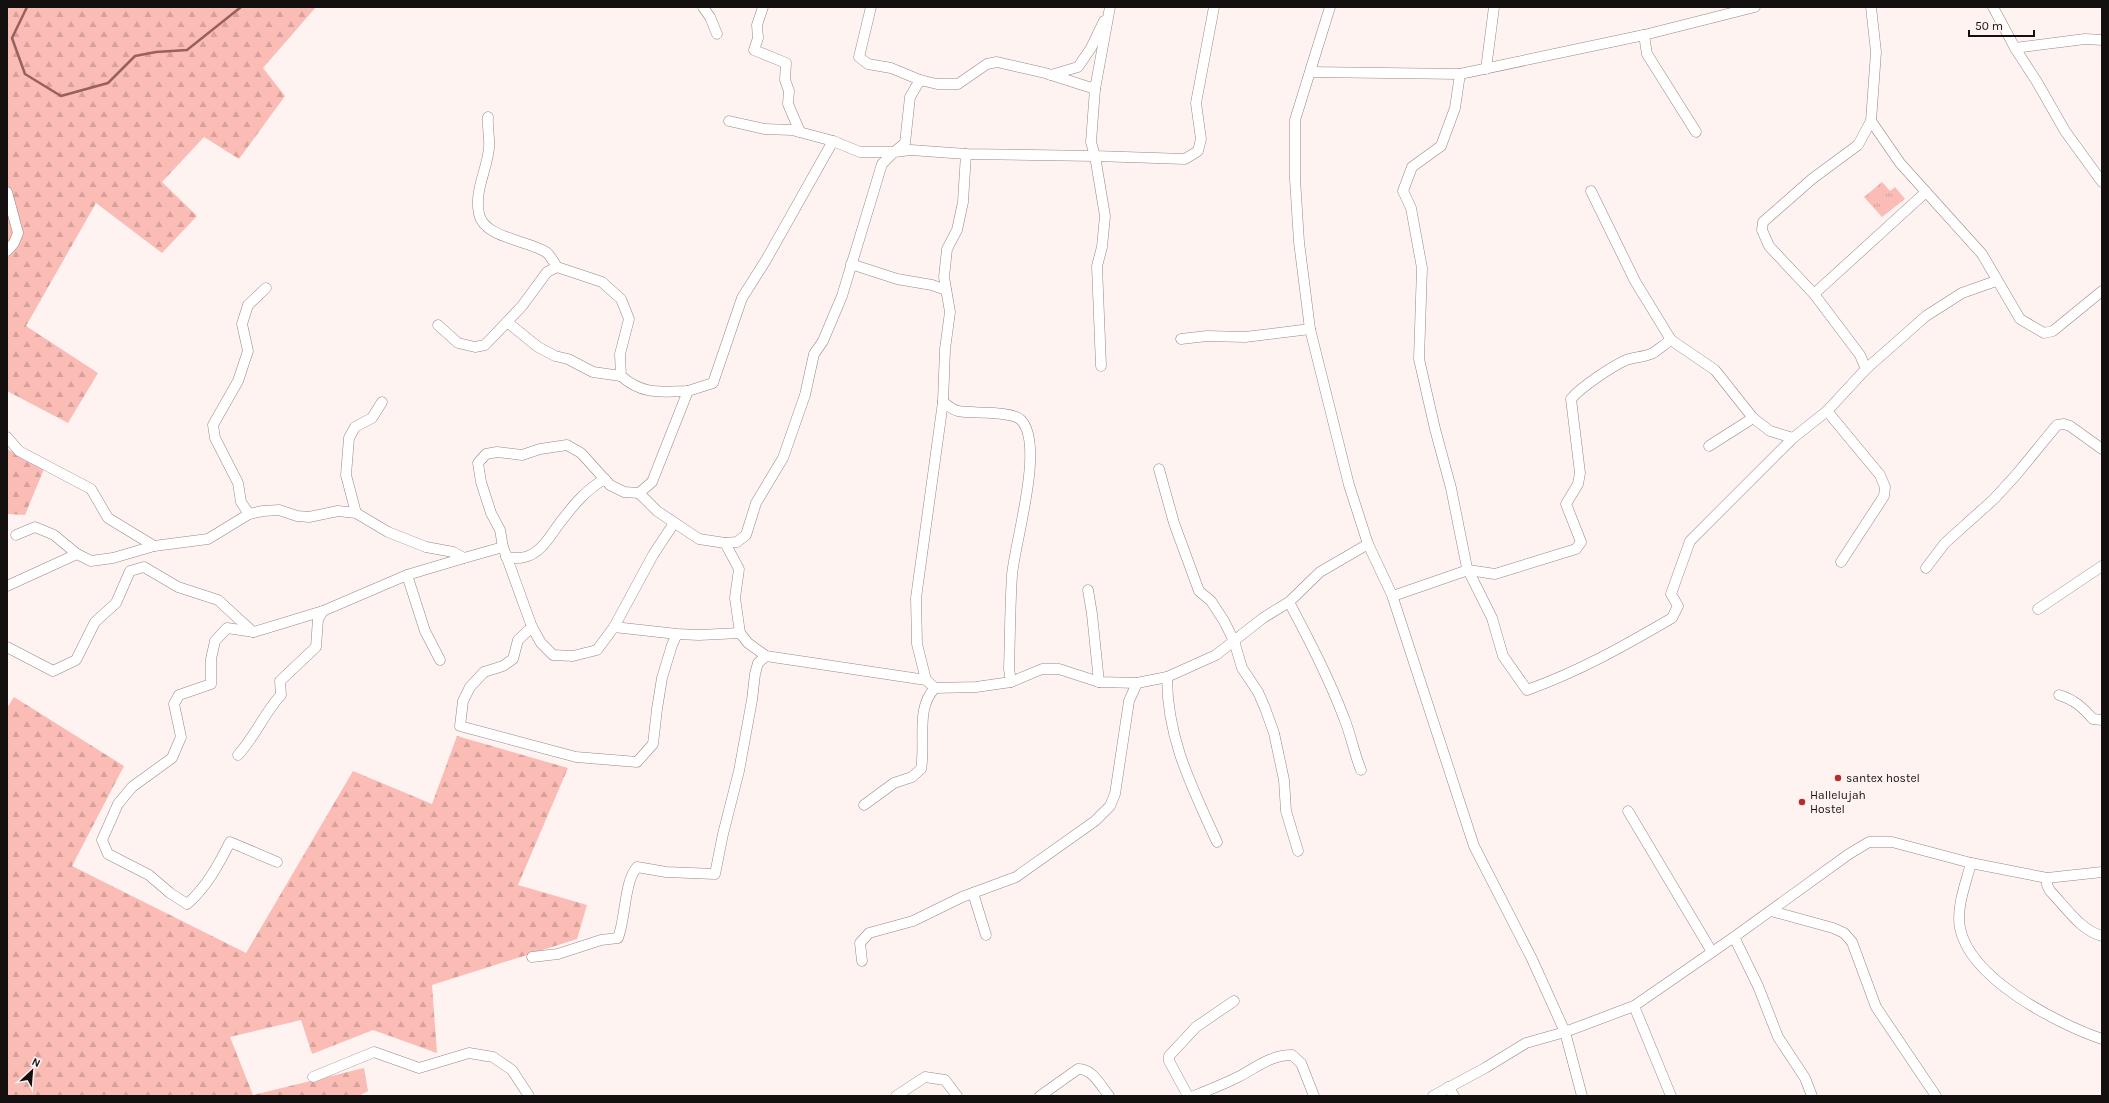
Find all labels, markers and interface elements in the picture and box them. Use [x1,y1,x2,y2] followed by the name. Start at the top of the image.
[1969,12,2034,38] scale bar
[1975,19,2003,33] text: 50 m
[1846,771,1920,785] place label: santex hostel
[1833,773,1843,783] marker: santex hostel
[1810,788,1866,816] place label: Hallelujah Hostel
[1797,797,1807,807] marker: Hallelujah Hostel
[12,1051,52,1091] north arrow
[30,1055,43,1070] text: N

